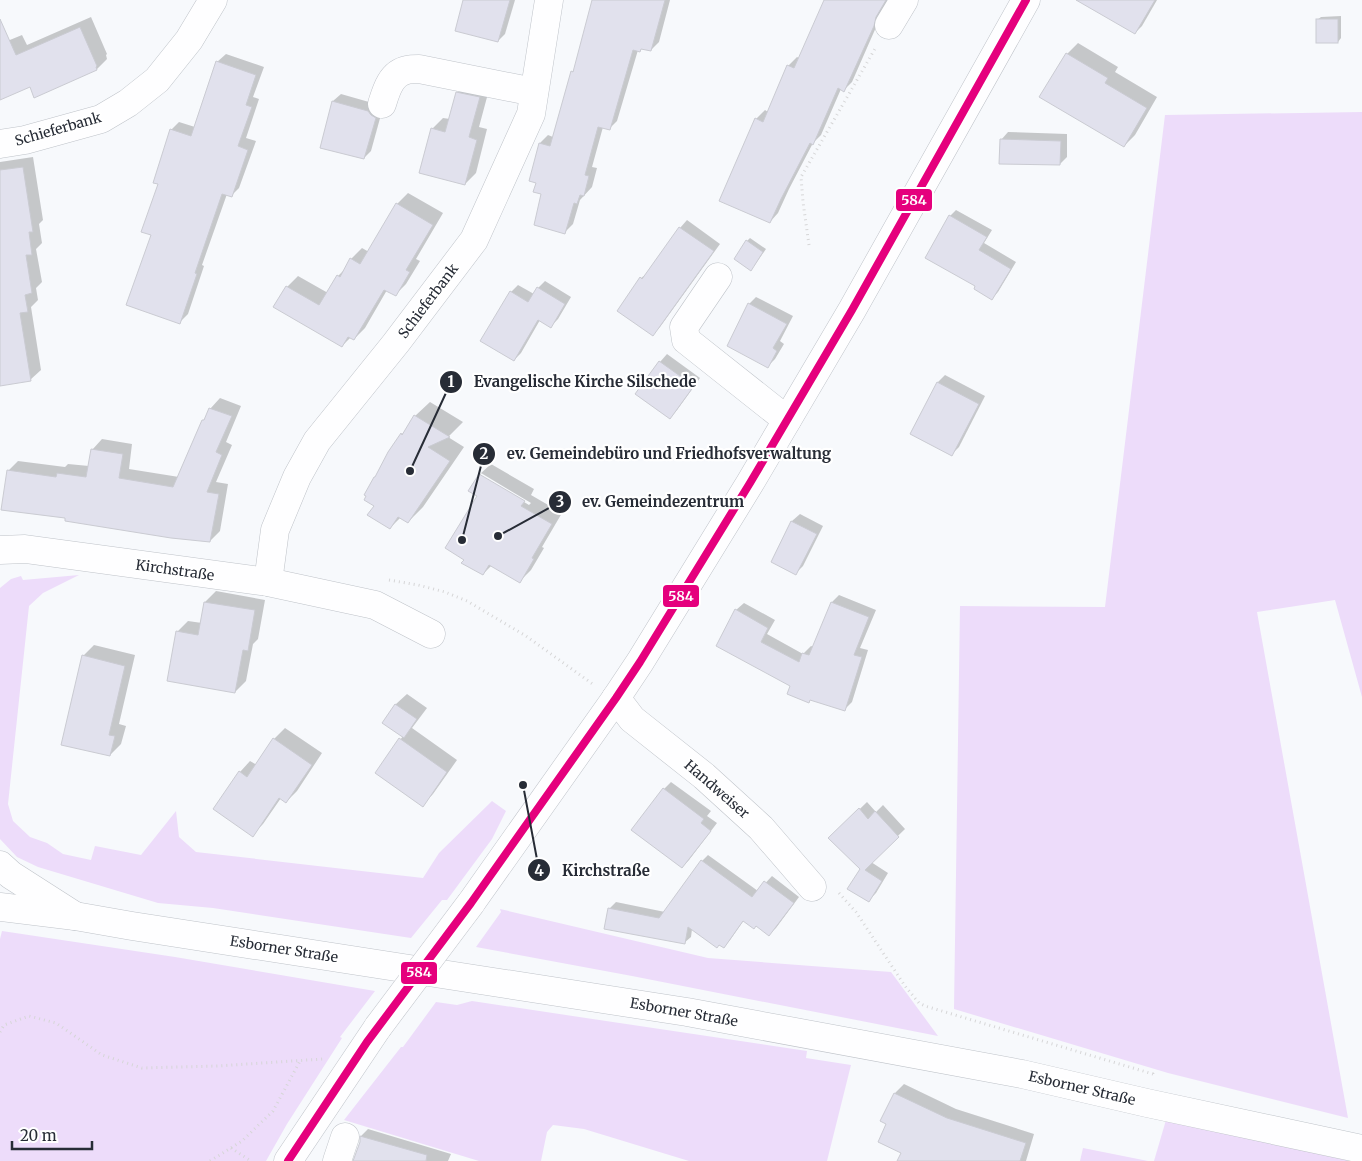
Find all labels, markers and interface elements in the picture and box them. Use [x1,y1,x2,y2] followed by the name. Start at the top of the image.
[13,108,103,150] street label: Schieferbank
[895,188,933,212] line badge: 584
[901,191,927,209] text: 584
[394,260,462,342] street label: Schieferbank
[439,367,707,397] callout: Evangelische Kirche Silschede
[448,372,455,391] text: 1
[474,372,696,391] text: Evangelische Kirche Silschede
[472,439,841,469] callout: ev. Gemeindebüro und Friedhofsverwaltung
[480,444,489,463] text: 2
[507,444,832,463] text: ev. Gemeindebüro und Friedhofsverwaltung
[547,487,754,517] callout: ev. Gemeindezentrum
[556,492,564,511] text: 3
[582,492,744,511] text: ev. Gemeindezentrum
[134,556,216,584] street label: Kirchstraße
[662,584,700,608] line badge: 584
[668,587,694,605] text: 584
[681,756,753,822] street label: Handweiser
[527,855,659,885] callout: Kirchstraße
[534,861,544,880] text: 4
[562,861,650,880] text: Kirchstraße
[229,932,339,966] street label: Esborner Straße
[400,961,438,985] line badge: 584
[406,963,432,981] text: 584
[629,994,739,1030] street label: Esborner Straße
[1027,1067,1137,1109] street label: Esborner Straße
[12,1118,92,1150] scale bar
[20,1126,57,1145] text: 20 m

